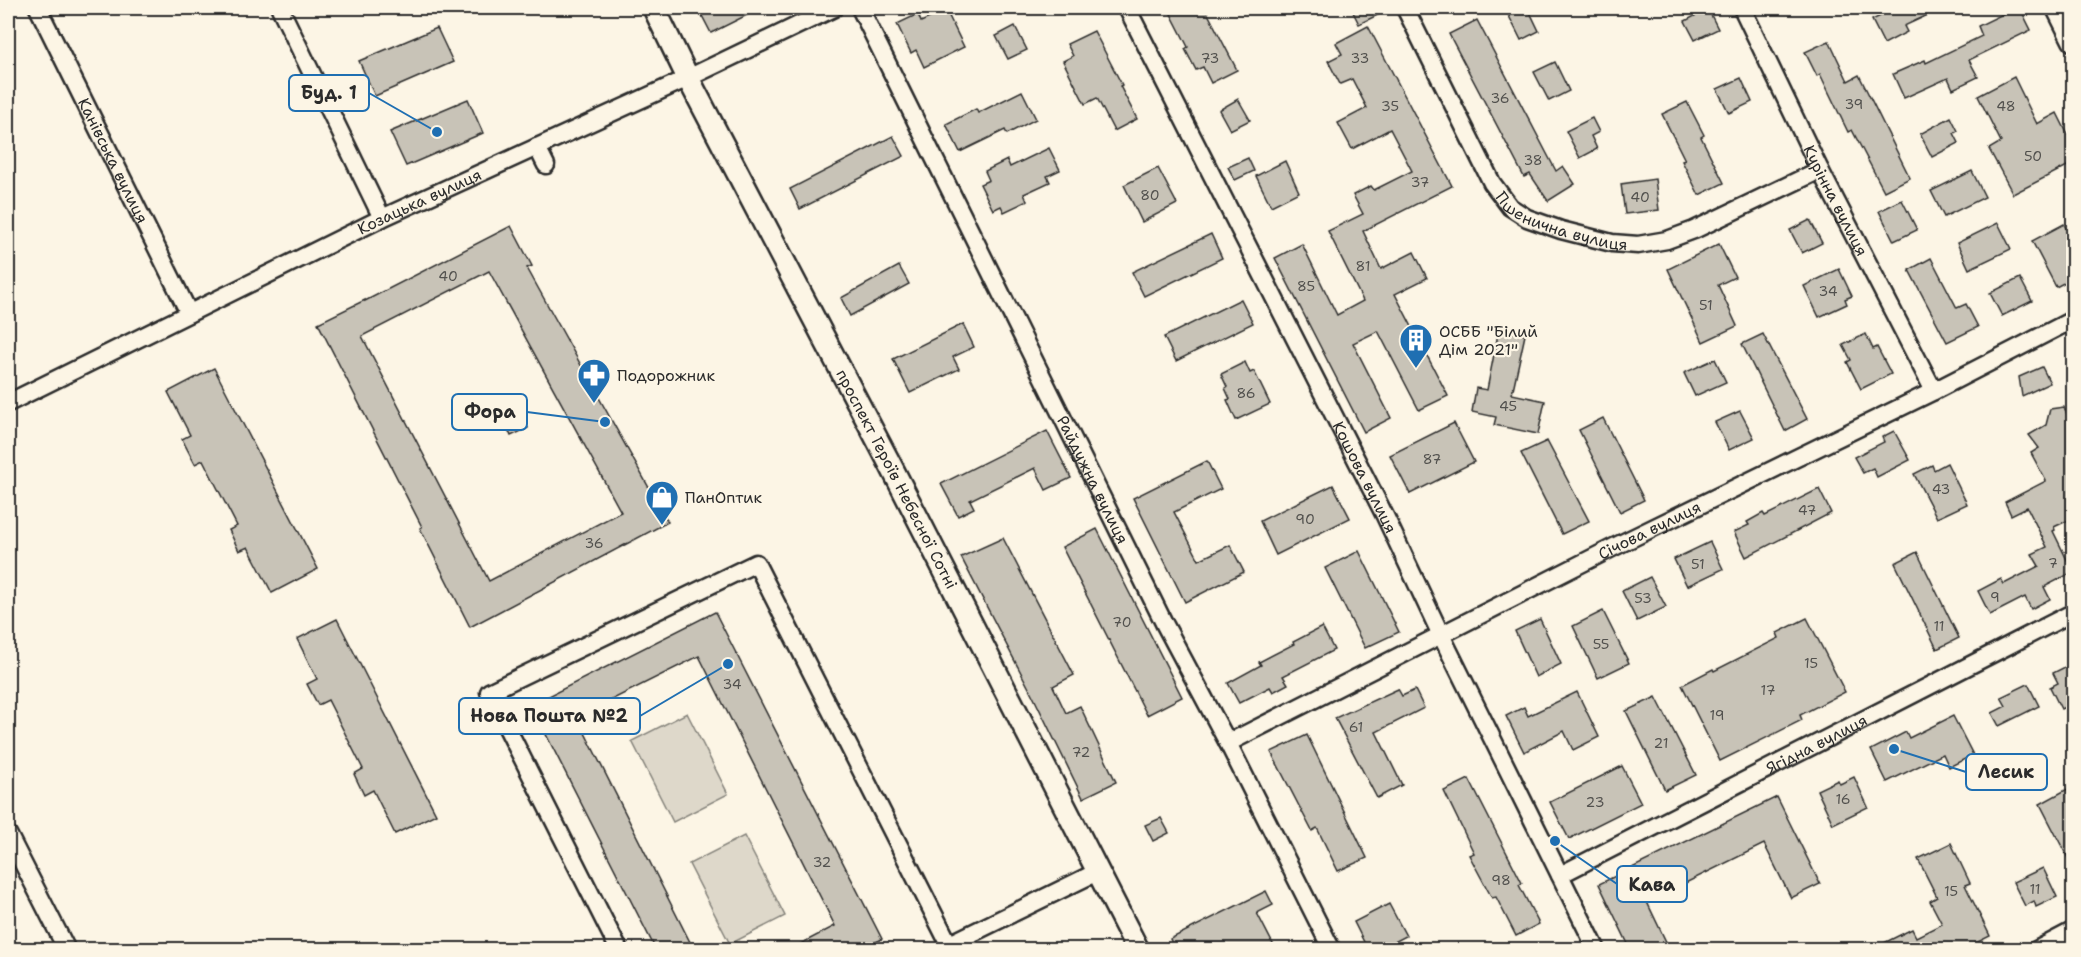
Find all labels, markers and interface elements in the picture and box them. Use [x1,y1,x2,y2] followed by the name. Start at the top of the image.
[1201,49,1219,67] house number: 73
[1351,49,1369,67] house number: 33
[289,75,369,111] callout: Буд. 1
[301,81,357,105] text: Буд. 1
[1490,89,1510,107] house number: 36
[74,94,153,227] street label: Канівська вулиця
[1845,95,1863,113] house number: 39
[1381,97,1399,115] house number: 35
[1996,97,2016,115] house number: 48
[1799,141,1873,259] street label: Курінна вулиця
[2024,147,2042,165] house number: 50
[1523,151,1543,169] house number: 38
[354,164,485,239] street label: Козацька вулиця
[1411,173,1429,191] house number: 37
[1140,186,1160,204] house number: 80
[1491,187,1628,255] street label: Пшенична вулиця
[1630,188,1650,206] house number: 40
[1355,257,1371,275] house number: 81
[438,267,458,285] house number: 40
[1297,277,1315,295] house number: 85
[1818,282,1838,300] house number: 34
[1699,296,1713,314] house number: 51
[1439,321,1538,360] place label: ОСББ "Білий Дім 2021"
[1398,322,1434,369] building icon: ОСББ "Білий Дім 2021"
[576,357,612,404] pharmacy icon: Подорожник
[617,365,716,386] place label: Подорожник
[832,365,962,592] street label: проспект Героїв Небесної Сотні
[1236,384,1256,402] house number: 86
[452,394,527,430] callout: Фора
[1499,397,1517,415] house number: 45
[464,400,517,424] text: Фора
[1053,412,1134,547] street label: Райдужна вулиця
[1328,418,1402,536] street label: Кошова вулиця
[1423,450,1441,468] house number: 87
[644,479,680,526] shop icon: ПанОптик
[1932,480,1950,498] house number: 43
[685,487,763,508] place label: ПанОптик
[1594,496,1704,564] street label: Січова вулиця
[1798,501,1816,519] house number: 47
[1295,510,1315,528] house number: 90
[584,534,604,552] house number: 36
[2048,554,2058,572] house number: 7
[1691,555,1705,573] house number: 51
[1990,588,2000,606] house number: 9
[1634,589,1652,607] house number: 53
[1112,613,1132,631] house number: 70
[1933,617,1945,635] house number: 11
[1593,635,1609,653] house number: 55
[1804,654,1818,672] house number: 15
[722,675,742,693] house number: 34
[1761,681,1775,699] house number: 17
[459,698,640,734] callout: Нова Пошта №2
[470,704,628,728] text: Нова Пошта №2
[1709,706,1725,724] house number: 19
[1762,709,1871,778] street label: Ягідна вулиця
[1349,718,1363,736] house number: 61
[1654,734,1668,752] house number: 21
[1072,743,1090,761] house number: 72
[1966,754,2047,790] callout: Лесик
[1978,760,2034,784] text: Лесик
[1835,790,1851,808] house number: 16
[1586,793,1604,811] house number: 23
[813,853,831,871] house number: 32
[1617,866,1687,902] callout: Кава
[1491,871,1511,889] house number: 98
[1629,873,1676,897] text: Кава
[2029,880,2041,898] house number: 11
[1944,882,1958,900] house number: 15

